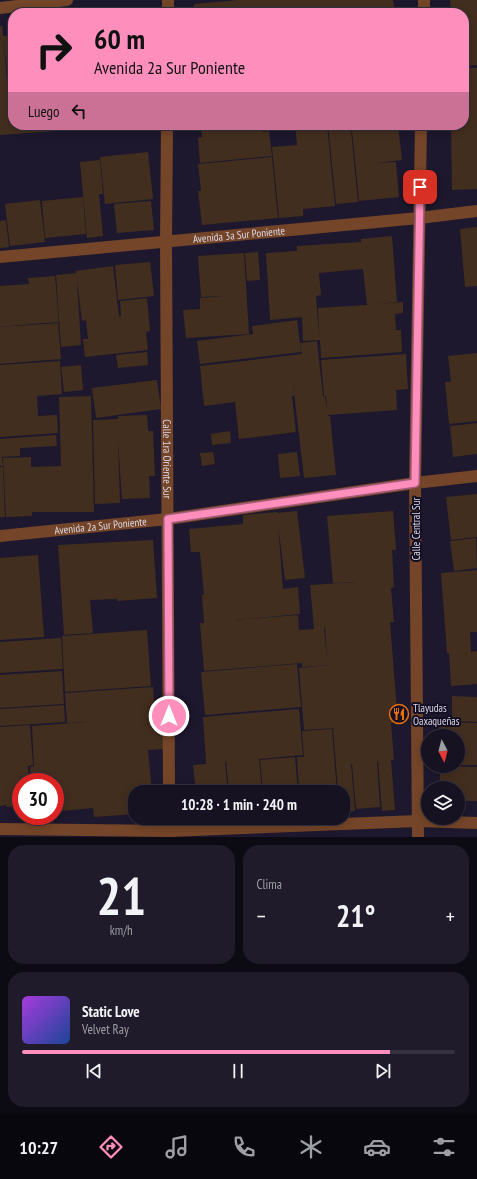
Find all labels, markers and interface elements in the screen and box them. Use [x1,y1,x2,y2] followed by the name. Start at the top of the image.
[94,20,145,57] text: 60 m
[28,24,80,76] icon: right
[94,56,245,79] text: Avenida 2a Sur Poniente
[68,100,90,122] icon: left
[28,102,60,121] text: Luego
[403,170,437,204] pin
[409,176,431,198] icon: arrive
[192,223,286,246] street label: Avenida 3a Sur Poniente
[160,419,174,499] street label: Calle 1ra Oriente Sur
[409,497,423,561] street label: Calle Central Sur
[54,514,148,537] street label: Avenida 2a Sur Poniente
[148,695,190,737] position arrow
[413,701,460,728] place label: Tlayudas Oaxaqueñas
[388,703,410,725] restaurant icon: Tlayudas Oaxaqueñas
[421,729,465,773] north arrow
[421,729,465,825] map controls
[12,773,64,825] speed limit sign: 30
[421,781,465,825] button: layers
[181,795,297,814] text: 10:28 · 1 min · 240 m
[96,862,146,929] text: 21
[257,876,282,893] text: Clima
[336,896,376,935] text: 21°
[257,902,266,930] text: −
[446,902,455,930] text: +
[110,922,133,939] text: km/h
[82,1002,140,1021] text: Static Love
[82,1021,129,1038] text: Velvet Ray
[83,1060,105,1082] icon: previous
[227,1060,249,1082] icon: pause
[372,1060,394,1082] icon: next
[97,1133,125,1161] icon: directions
[163,1133,191,1161] icon: music
[230,1133,258,1161] icon: phone
[297,1133,325,1161] icon: climate
[363,1133,391,1161] icon: car
[430,1133,458,1161] icon: filters
[19,1136,58,1159] text: 10:27

